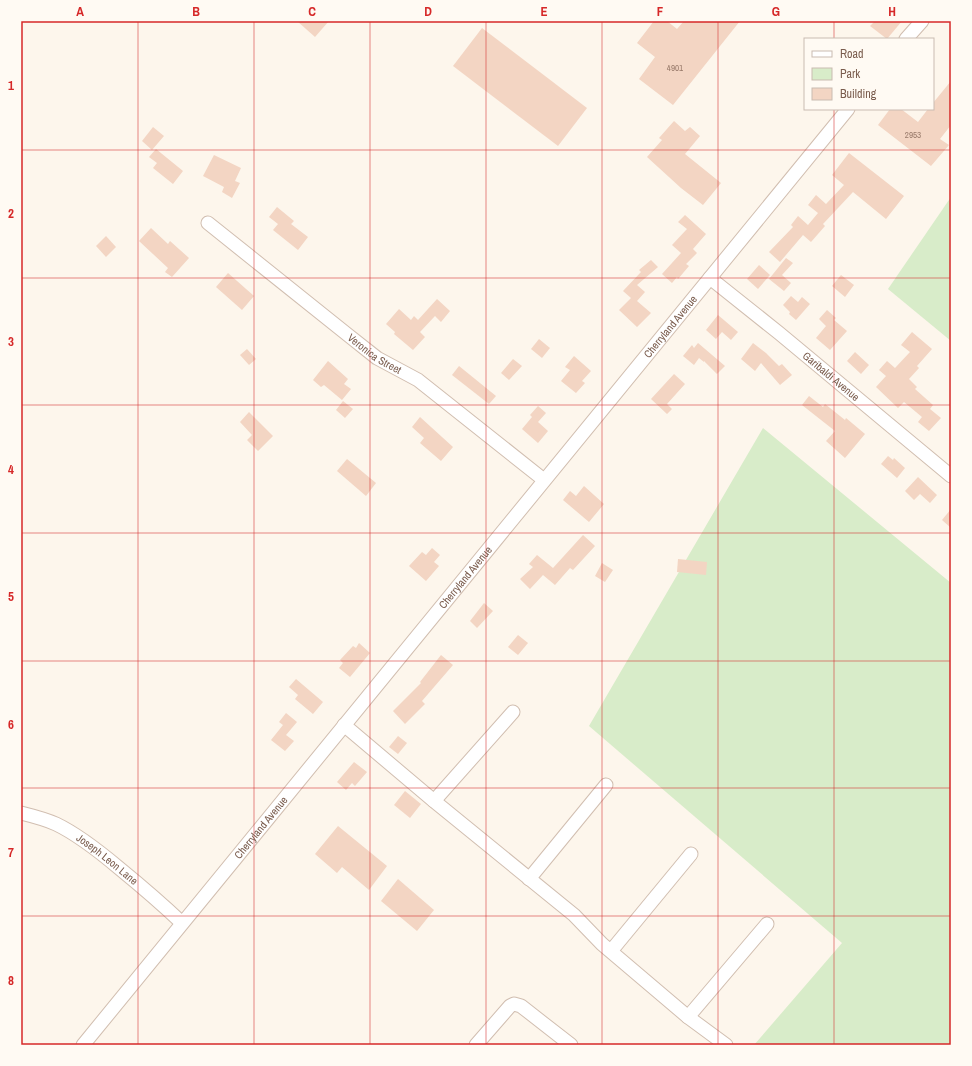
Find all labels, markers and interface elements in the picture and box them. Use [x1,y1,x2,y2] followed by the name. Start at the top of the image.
[76,3,84,20] text: A
[192,3,200,20] text: B
[308,3,316,20] text: C
[424,3,432,20] text: D
[540,3,548,20] text: E
[657,3,664,20] text: F
[772,3,780,20] text: G
[888,3,896,20] text: H
[804,38,934,110] legend
[840,46,864,62] text: Road
[667,62,683,74] house number: 4901
[840,66,860,82] text: Park
[8,77,14,94] text: 1
[840,86,877,102] text: Building
[905,129,921,141] house number: 2953
[8,205,14,222] text: 2
[641,292,700,361] street label: Cherryland Avenue
[345,330,404,377] street label: Veronica Street
[8,333,14,350] text: 3
[800,349,862,404] street label: Garibaldi Avenue
[8,461,14,478] text: 4
[436,543,495,611] street label: Cherryland Avenue
[8,588,14,605] text: 5
[8,716,14,733] text: 6
[231,793,291,862] street label: Cherryland Avenue
[74,831,141,888] street label: Joseph Leon Lane
[8,844,14,861] text: 7
[8,972,14,989] text: 8

